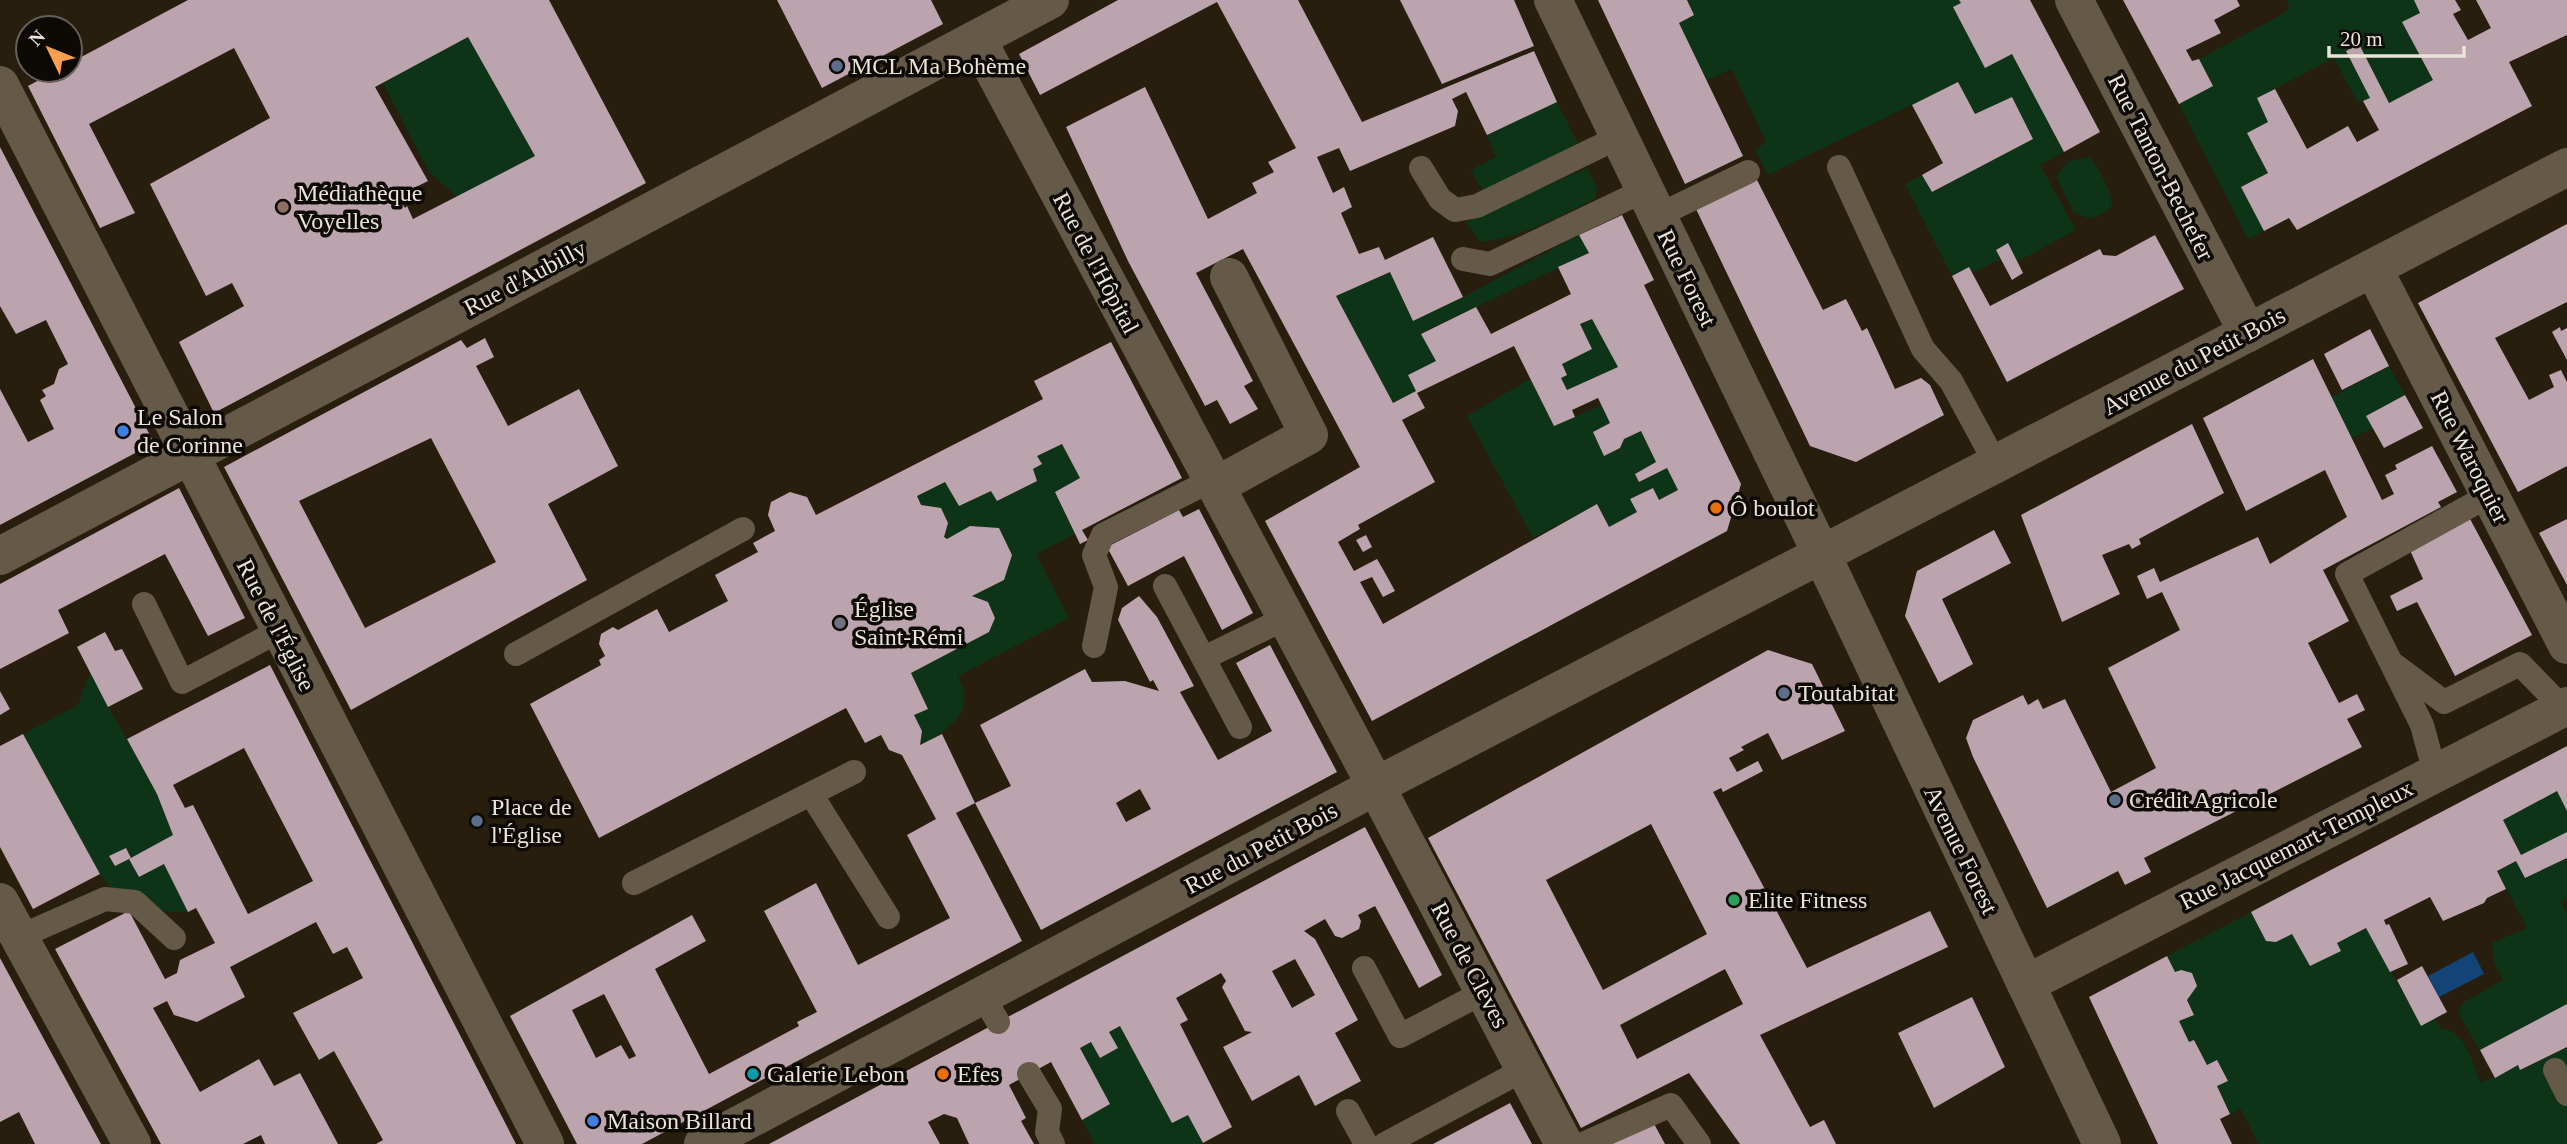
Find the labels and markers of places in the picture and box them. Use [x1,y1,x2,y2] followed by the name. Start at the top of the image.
[851,53,1026,79] place label: MCL Ma Bohème
[829,58,845,74] marker: MCL Ma Bohème
[297,180,422,234] place label: Médiathèque Voyelles
[275,199,291,215] marker: Médiathèque Voyelles
[137,404,243,458] place label: Le Salon de Corinne
[115,423,131,439] marker: Le Salon de Corinne
[1730,495,1815,521] place label: Ô boulot
[1708,500,1724,516] marker: Ô boulot
[854,596,964,650] place label: Église Saint-Rémi
[832,615,848,631] marker: Église Saint-Rémi
[1798,680,1895,706] place label: Toutabitat
[1776,685,1792,701] marker: Toutabitat
[2129,787,2278,813] place label: Crédit Agricole
[2107,792,2123,808] marker: Crédit Agricole
[491,794,572,848] place label: Place de l'Église
[469,813,485,829] marker: Place de l'Église
[1748,887,1867,913] place label: Elite Fitness
[1726,892,1742,908] marker: Elite Fitness
[767,1061,905,1087] place label: Galerie Lebon
[957,1061,1000,1087] place label: Efes
[745,1066,761,1082] marker: Galerie Lebon
[935,1066,951,1082] marker: Efes
[607,1108,752,1134] place label: Maison Billard
[585,1113,601,1129] marker: Maison Billard

